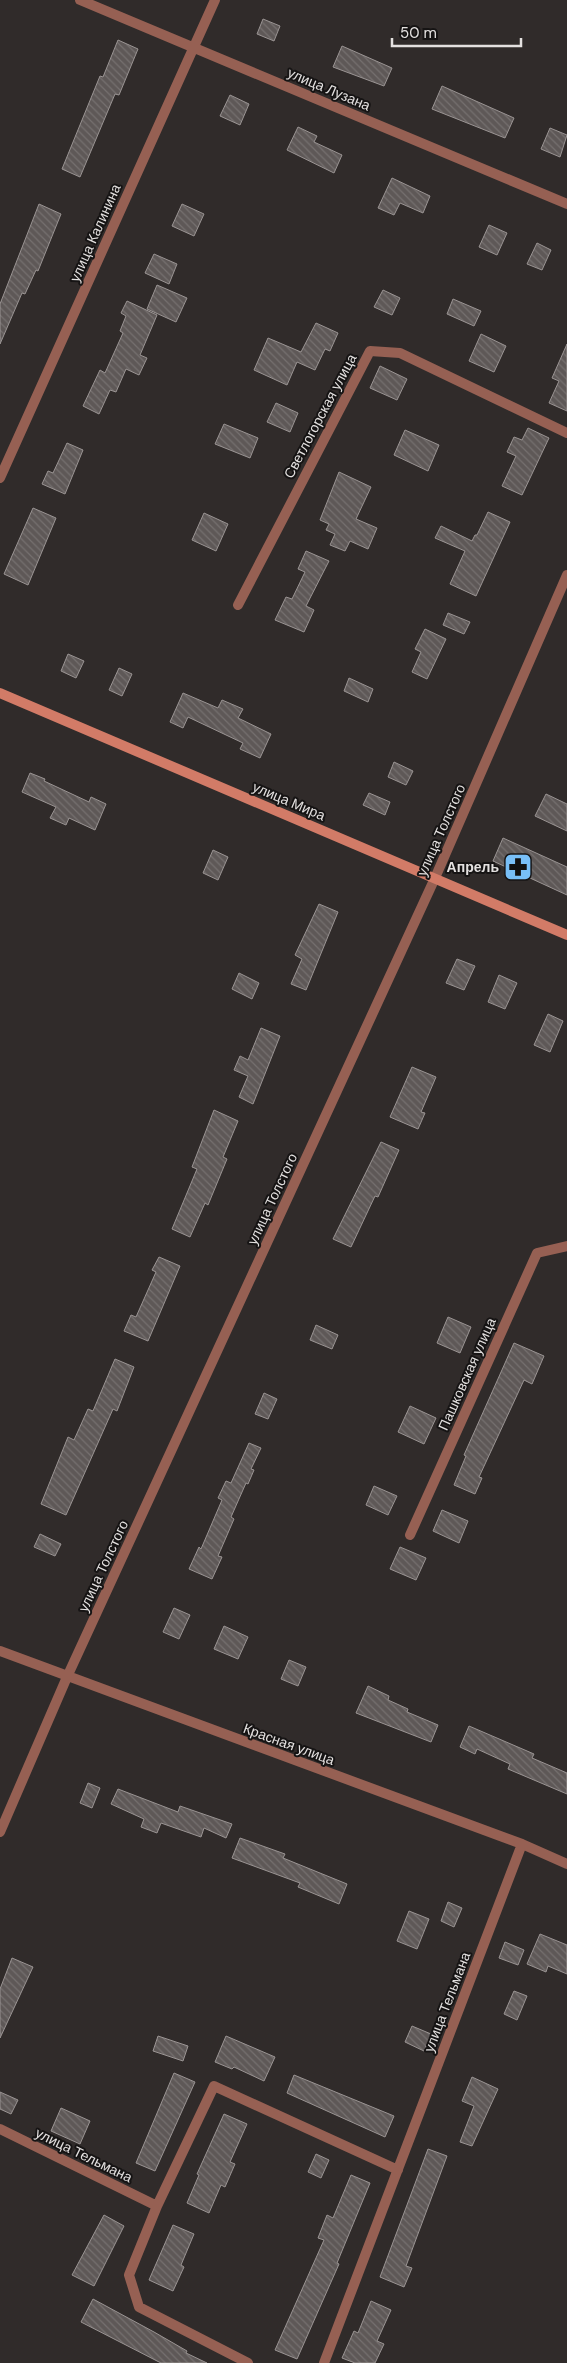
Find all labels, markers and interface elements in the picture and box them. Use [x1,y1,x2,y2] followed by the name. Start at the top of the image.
[392,15,521,47] scale bar
[400,23,437,43] text: 50 m
[285,63,373,115] street label: улица Лузана
[65,181,125,285] street label: улица Калинина
[280,351,361,481] street label: Светлогорская улица
[250,778,328,824] street label: улица Мира
[413,781,469,879] street label: улица Толстого
[503,852,533,882] pharmacy icon: Апрель
[447,858,499,876] place label: Апрель
[243,1150,301,1248] street label: улица Толстого
[434,1315,500,1433] street label: Пашковская улица
[74,1517,132,1615] street label: улица Толстого
[241,1719,337,1769] street label: Красная улица
[420,1949,474,2055] street label: улица Тельмана
[33,2124,136,2186] street label: улица Тельмана

